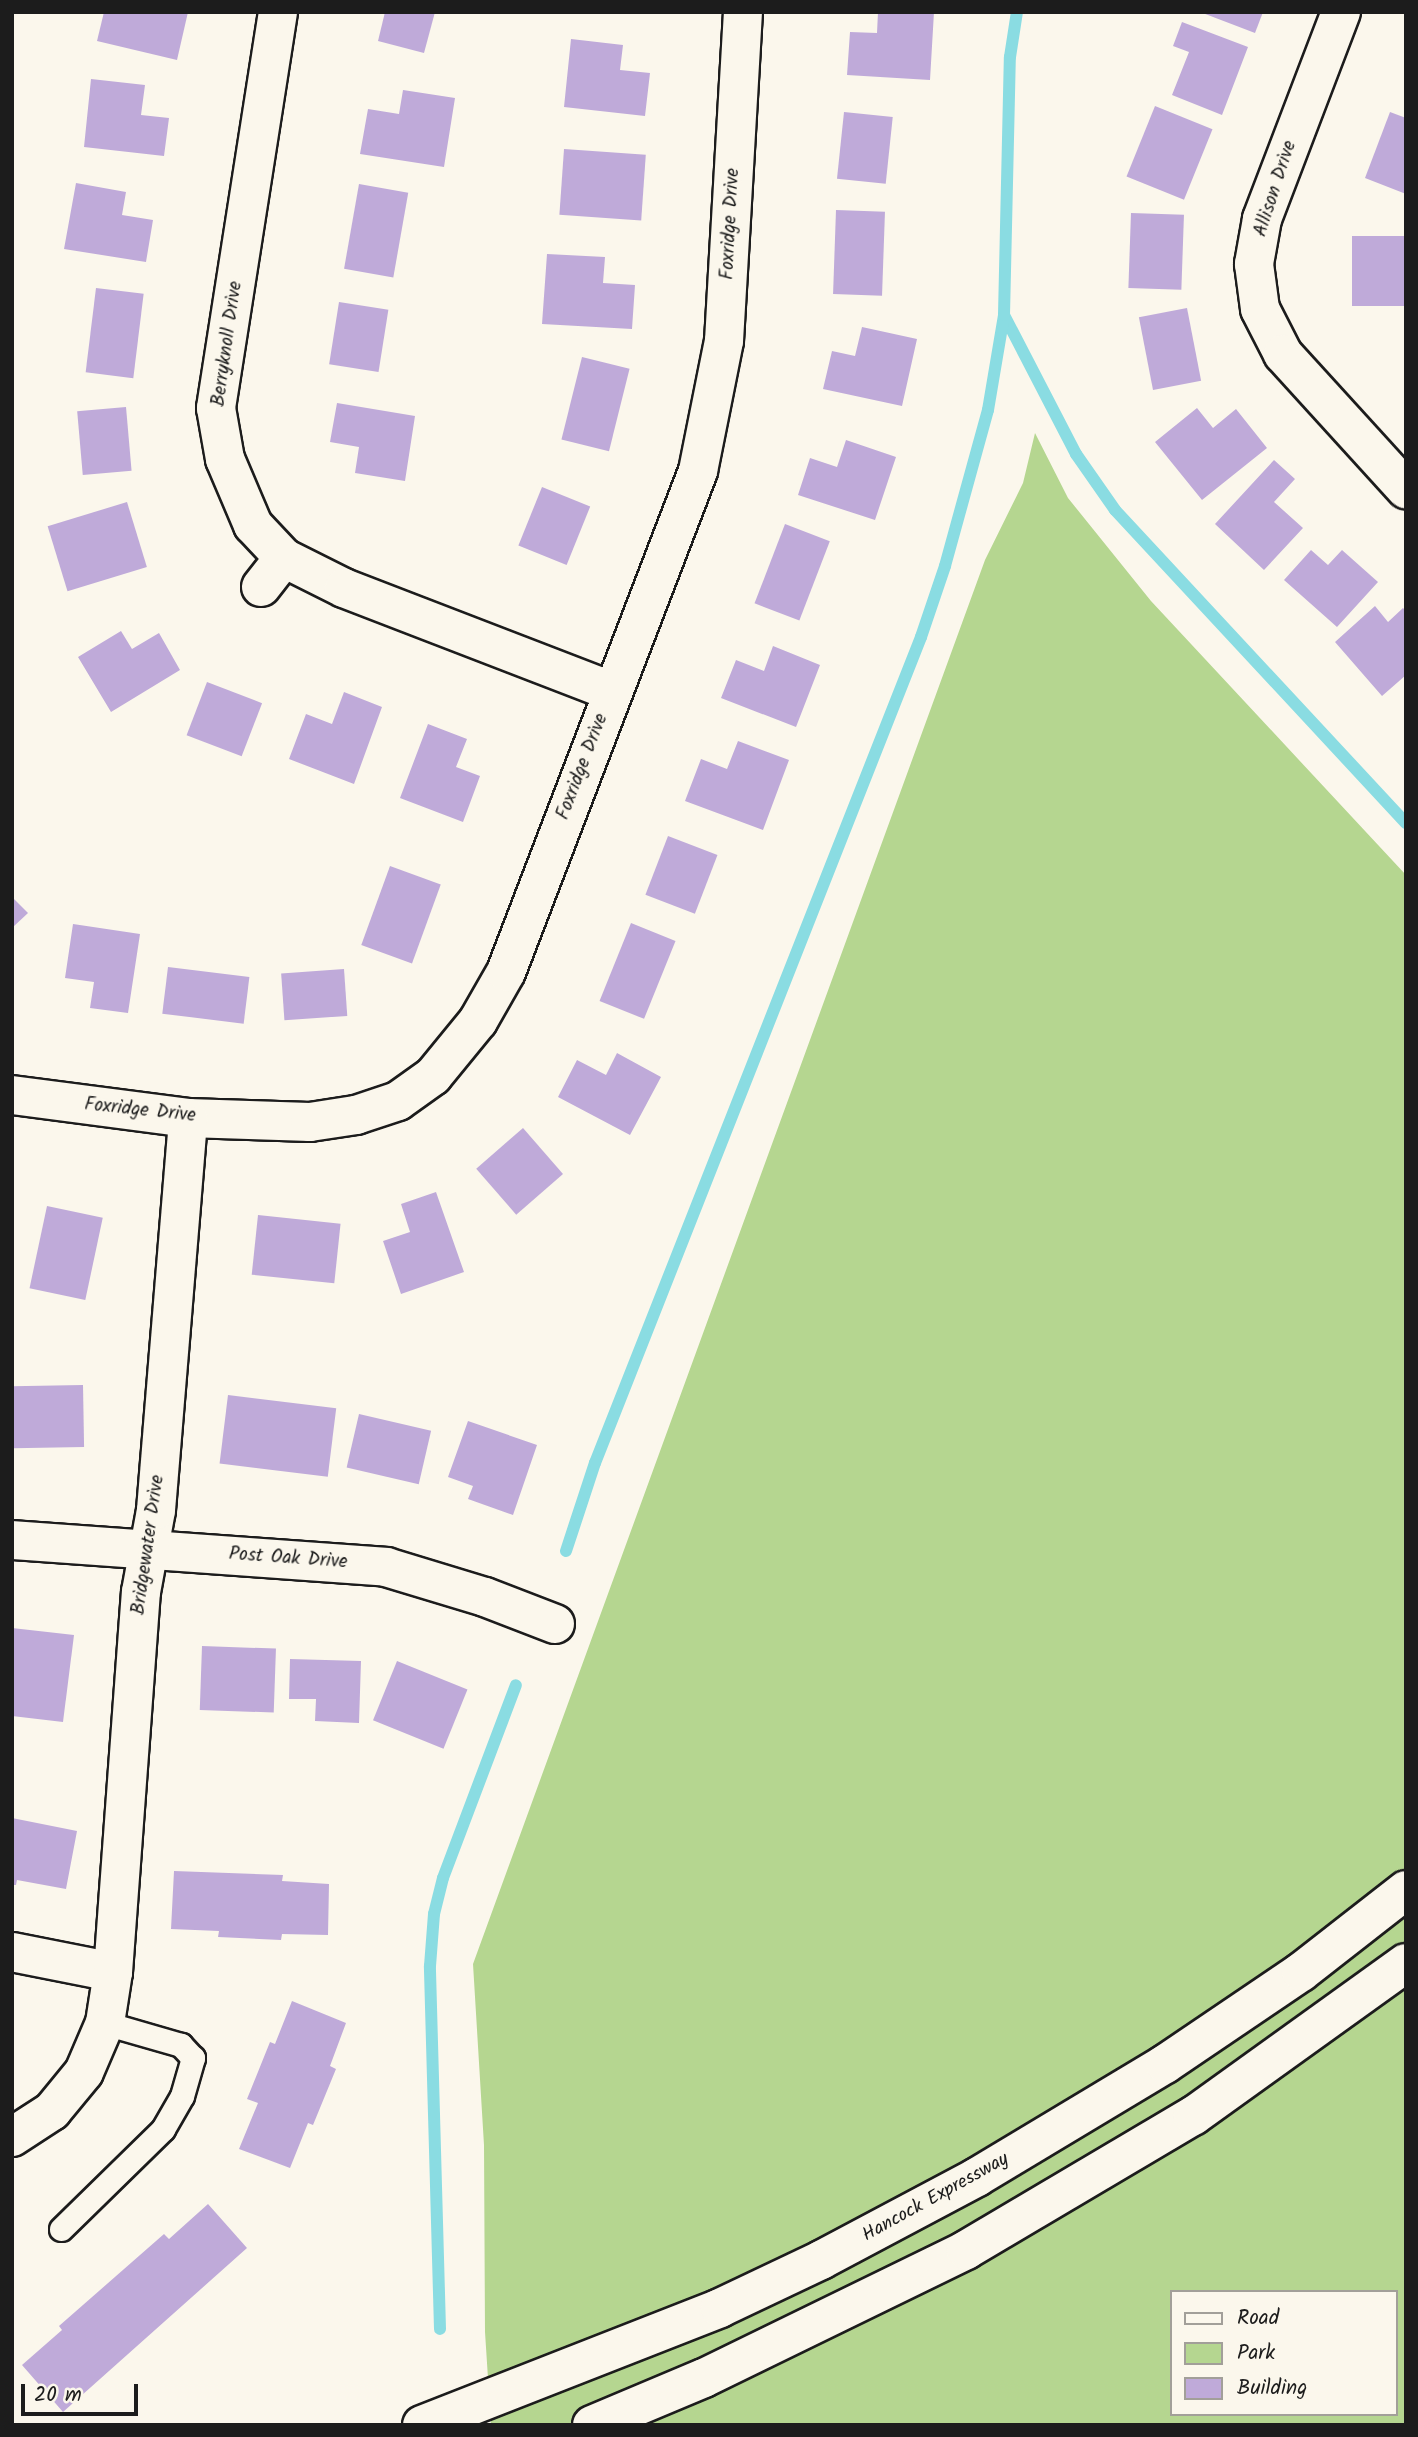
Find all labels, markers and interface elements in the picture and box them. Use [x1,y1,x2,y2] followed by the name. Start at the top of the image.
[1250,138,1302,240] street label: Allison Drive
[717,168,745,280] street label: Foxridge Drive
[208,280,248,408] street label: Berryknoll Drive
[552,711,614,823] street label: Foxridge Drive
[83,1094,197,1128] street label: Foxridge Drive
[128,1474,170,1616] street label: Bridgewater Drive
[228,1543,348,1575] street label: Post Oak Drive
[859,2148,1013,2248] street label: Hancock Expressway
[1170,2290,1397,2416] legend
[1237,2302,1279,2335] text: Road
[1237,2337,1275,2370] text: Park
[24,2370,142,2414] scale bar
[1237,2372,1307,2405] text: Building
[34,2379,82,2412] text: 20 m

